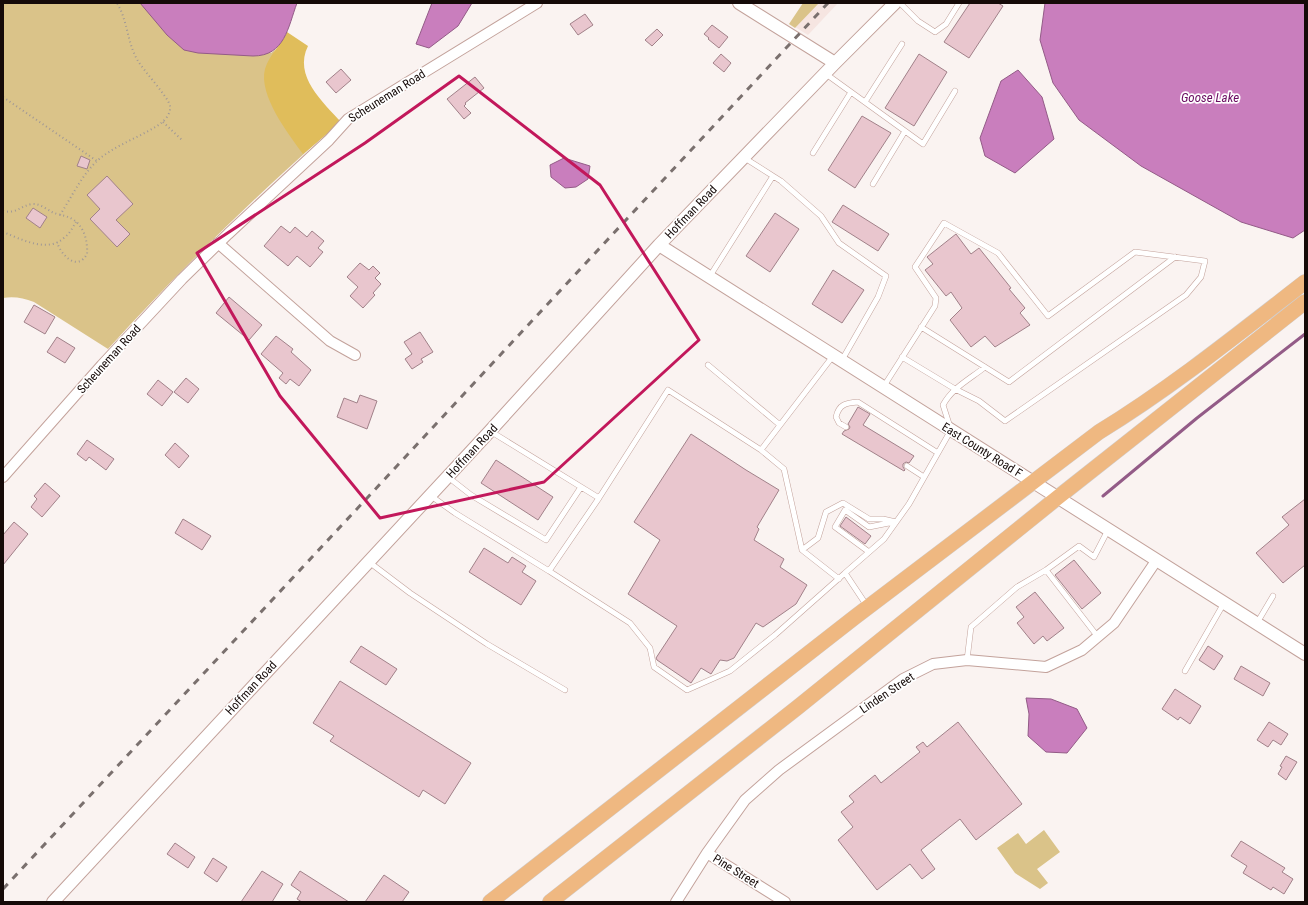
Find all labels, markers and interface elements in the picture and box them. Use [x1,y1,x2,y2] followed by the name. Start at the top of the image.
[346,67,428,125] street label: Scheuneman Road
[1181,90,1239,105] water label: Goose Lake
[662,182,720,242] street label: Hoffman Road
[74,322,144,396] street label: Scheuneman Road
[939,420,1025,480] street label: East County Road F
[444,421,501,481] street label: Hoffman Road
[223,658,280,718] street label: Hoffman Road
[857,669,917,716] street label: Linden Street
[710,851,762,891] street label: Pine Street

